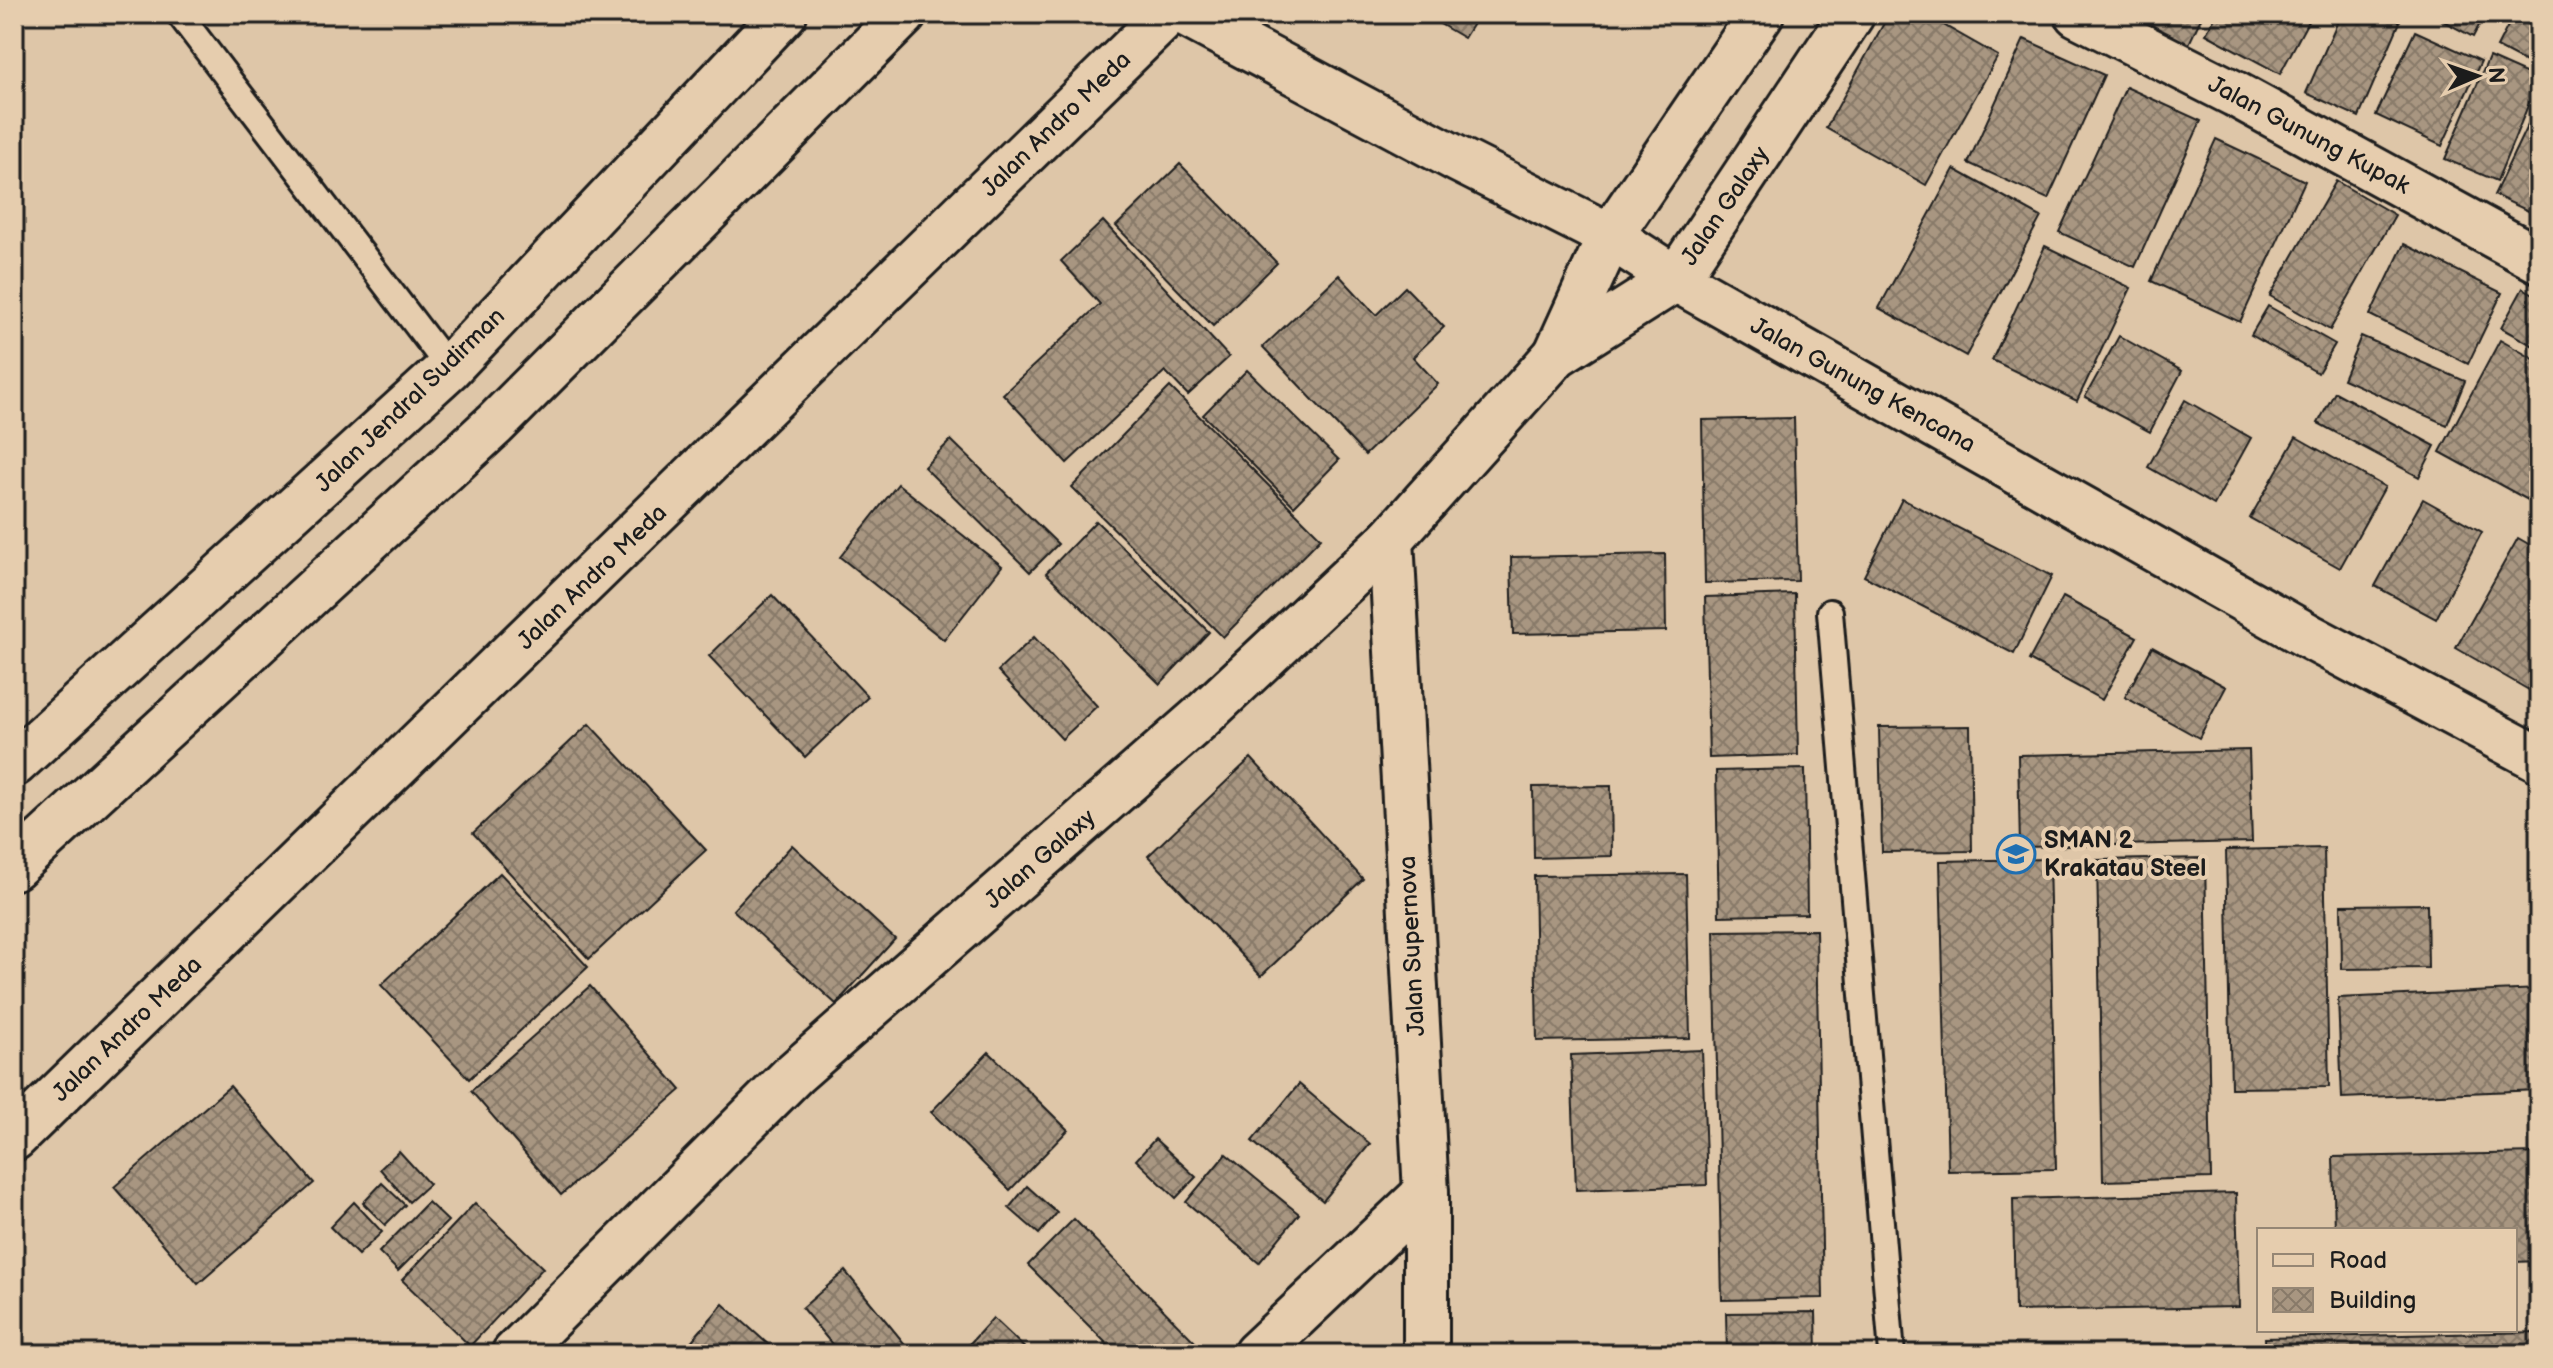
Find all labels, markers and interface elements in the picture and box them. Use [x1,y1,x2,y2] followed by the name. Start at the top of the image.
[2437,36,2517,116] north arrow
[975,45,1137,203] street label: Jalan Andro Meda
[2482,67,2509,84] text: N
[2203,70,2415,201] street label: Jalan Gunung Kupak
[1675,141,1775,271] street label: Jalan Galaxy
[309,302,511,498] street label: Jalan Jendral Sudirman
[1745,311,1981,459] street label: Jalan Gunung Kencana
[511,498,673,656] street label: Jalan Andro Meda
[979,803,1101,915] street label: Jalan Galaxy
[2044,826,2206,883] place label: SMAN 2 Krakatau Steel
[1995,833,2037,875] school or university icon: SMAN 2 Krakatau Steel
[1393,855,1431,1037] street label: Jalan Supernova
[46,950,208,1108] street label: Jalan Andro Meda
[2257,1228,2517,1332] legend
[2329,1246,2387,1275] text: Road
[2329,1286,2416,1315] text: Building

